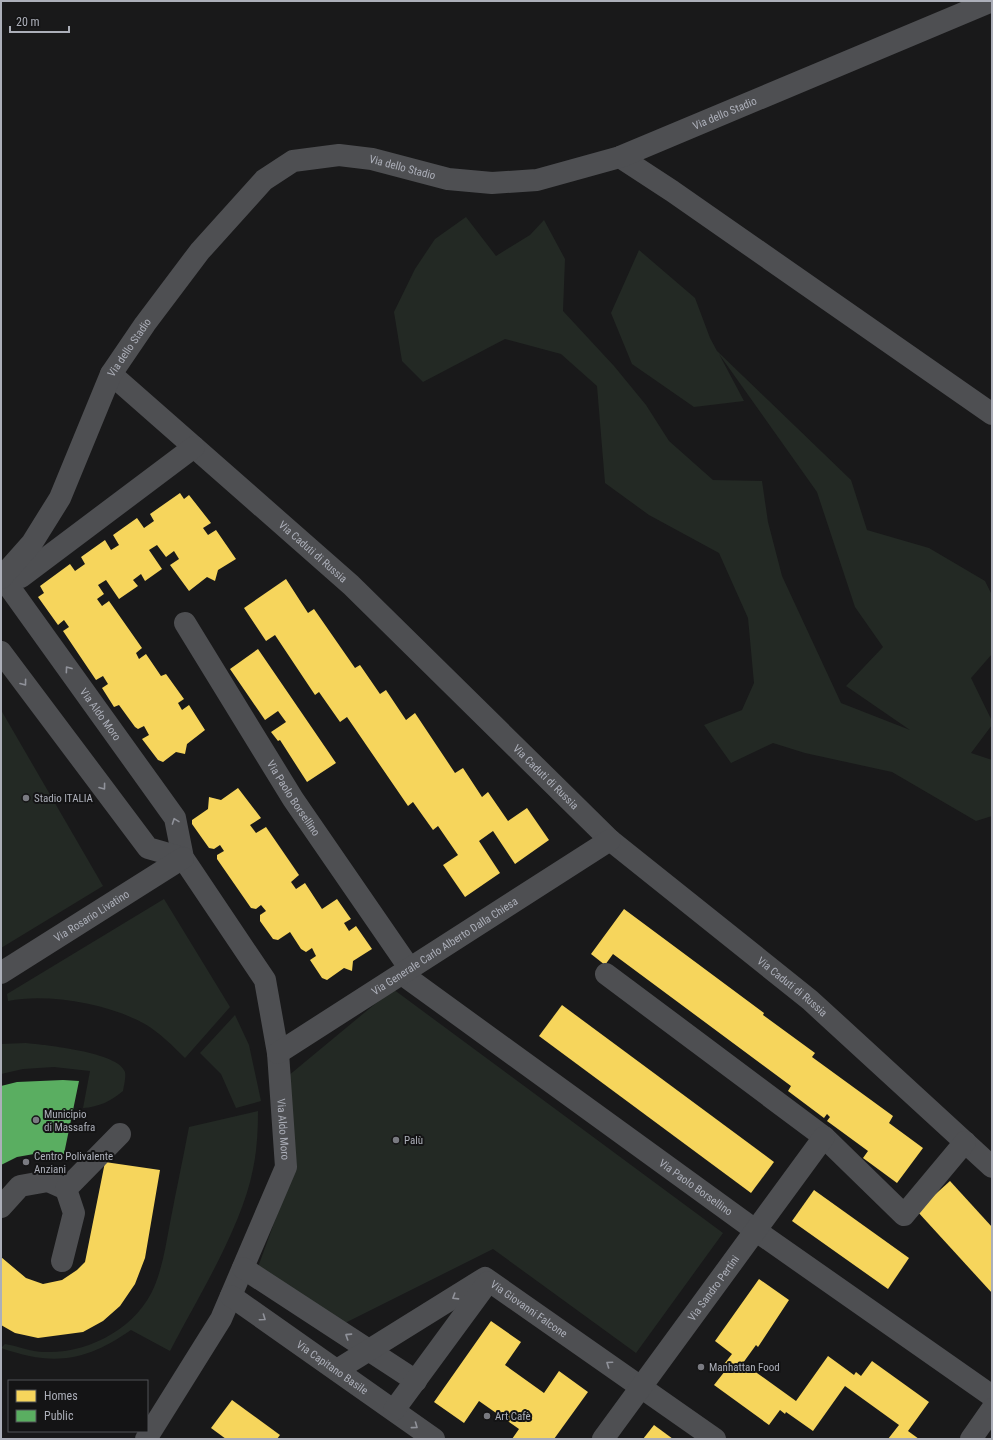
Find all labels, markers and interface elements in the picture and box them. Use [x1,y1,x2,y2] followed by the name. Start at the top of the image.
[10,8,69,34] scale bar
[16,15,40,29] text: 20 m
[691,94,759,133] street label: Via dello Stadio
[368,153,437,183] street label: Via dello Stadio
[105,315,154,379] street label: Via dello Stadio
[276,518,350,586] street label: Via Caduti di Russia
[66,666,73,673] one-way arrow
[20,678,27,685] one-way arrow
[77,686,124,744] street label: Via Aldo Moro
[510,742,581,812] street label: Via Caduti di Russia
[264,758,323,839] street label: Via Paolo Borsellino
[98,782,105,789] one-way arrow
[34,792,94,805] place label: Stadio ITALIA
[21,793,31,803] marker: Stadio ITALIA
[171,817,179,824] one-way arrow
[52,887,132,945] street label: Via Rosario Livatino
[369,895,520,998] street label: Via Generale Carlo Alberto Dalla Chiesa
[754,954,830,1020] street label: Via Caduti di Russia
[274,1098,292,1161] street label: Via Aldo Moro
[44,1108,95,1134] place label: Municipio di Massafra
[31,1115,41,1125] marker: Municipio di Massafra
[404,1134,423,1147] place label: Palù
[391,1135,401,1145] marker: Palù
[34,1150,113,1176] place label: Centro Polivalente Anziani
[21,1157,31,1167] marker: Centro Polivalente Anziani
[656,1157,735,1219] street label: Via Paolo Borsellino
[686,1253,742,1324] street label: Via Sandro Pertini
[488,1278,570,1341] street label: Via Giovanni Falcone
[452,1292,459,1300] one-way arrow
[259,1313,266,1321] one-way arrow
[345,1333,352,1341] one-way arrow
[294,1338,370,1397] street label: Via Capitano Basile
[606,1361,613,1369] one-way arrow
[709,1361,780,1374] place label: Manhattan Food
[696,1362,706,1372] marker: Manhattan Food
[8,1380,148,1432] legend
[44,1389,78,1403] text: Homes
[44,1409,74,1423] text: Public
[495,1410,531,1423] place label: Art Cafè
[482,1411,492,1421] marker: Art Cafè
[411,1421,418,1428] one-way arrow

